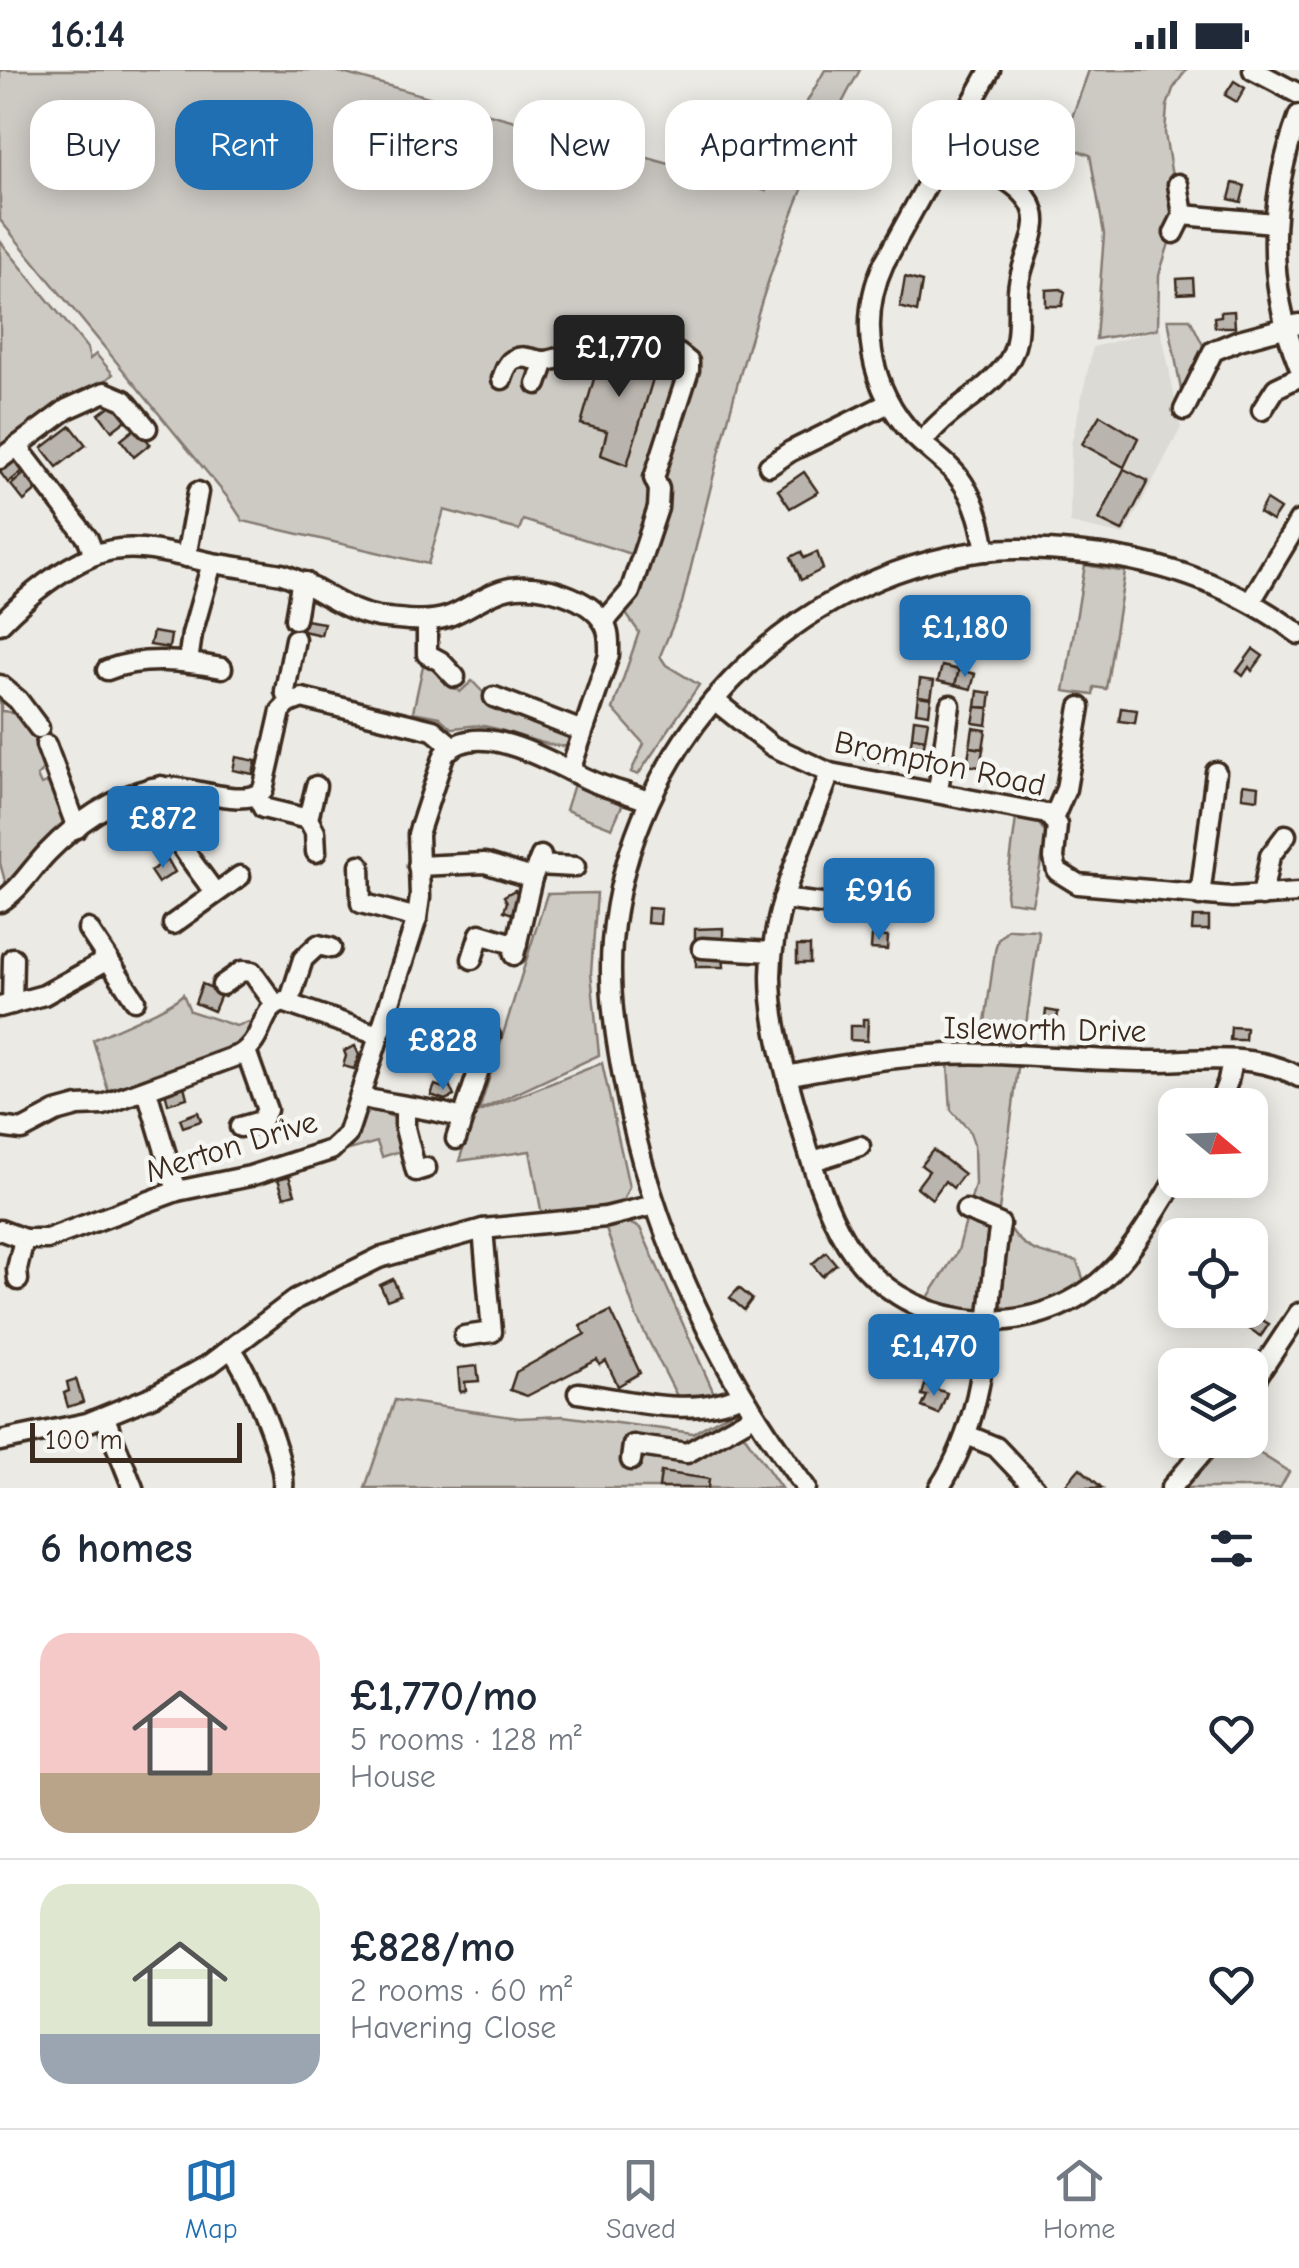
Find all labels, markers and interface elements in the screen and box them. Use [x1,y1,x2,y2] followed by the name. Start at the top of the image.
[50,13,125,57] text: 16:14
[30,100,155,190] chip: Buy
[175,100,313,190] chip: Rent
[333,100,493,190] chip: Filters
[513,100,645,190] chip: New
[665,100,892,190] chip: Apartment
[912,100,1075,190] chip: House
[538,315,700,400] pin: £1,770
[576,329,662,366] text: £1,770
[884,595,1046,680] pin: £1,180
[921,609,1009,646] text: £1,180
[831,723,1049,804] street label: Brompton Road
[104,786,222,871] pin: £872
[129,800,197,837] text: £872
[820,858,938,943] pin: £916
[845,872,913,909] text: £916
[384,1008,502,1093] pin: £828
[943,1009,1147,1050] street label: Isleworth Drive
[408,1022,478,1059] text: £828
[1158,1088,1268,1198] north arrow
[1158,1088,1268,1458] map controls
[141,1103,322,1190] street label: Merton Drive
[1158,1218,1268,1328] button: locate
[853,1314,1015,1399] pin: £1,470
[890,1328,978,1365] text: £1,470
[1158,1348,1268,1458] button: layers
[30,1418,242,1462] scale bar
[45,1424,123,1456] text: 100 m
[1204,1521,1259,1576] icon: filters
[40,1524,193,1573] text: 6 homes
[350,1672,538,1721] text: £1,770/mo
[120,1673,240,1793] icon: home
[1204,1706,1259,1761] icon: heart
[350,1721,582,1758] text: 5 rooms · 128 m²
[350,1758,436,1795] text: House
[350,1923,515,1972] text: £828/mo
[120,1924,240,2044] icon: home
[1204,1957,1259,2012] icon: heart
[350,1972,572,2009] text: 2 rooms · 60 m²
[350,2009,556,2046] text: Havering Close
[184,2153,239,2245] tab: Map
[606,2153,676,2245] tab: Saved
[1043,2153,1115,2245] tab: Home

